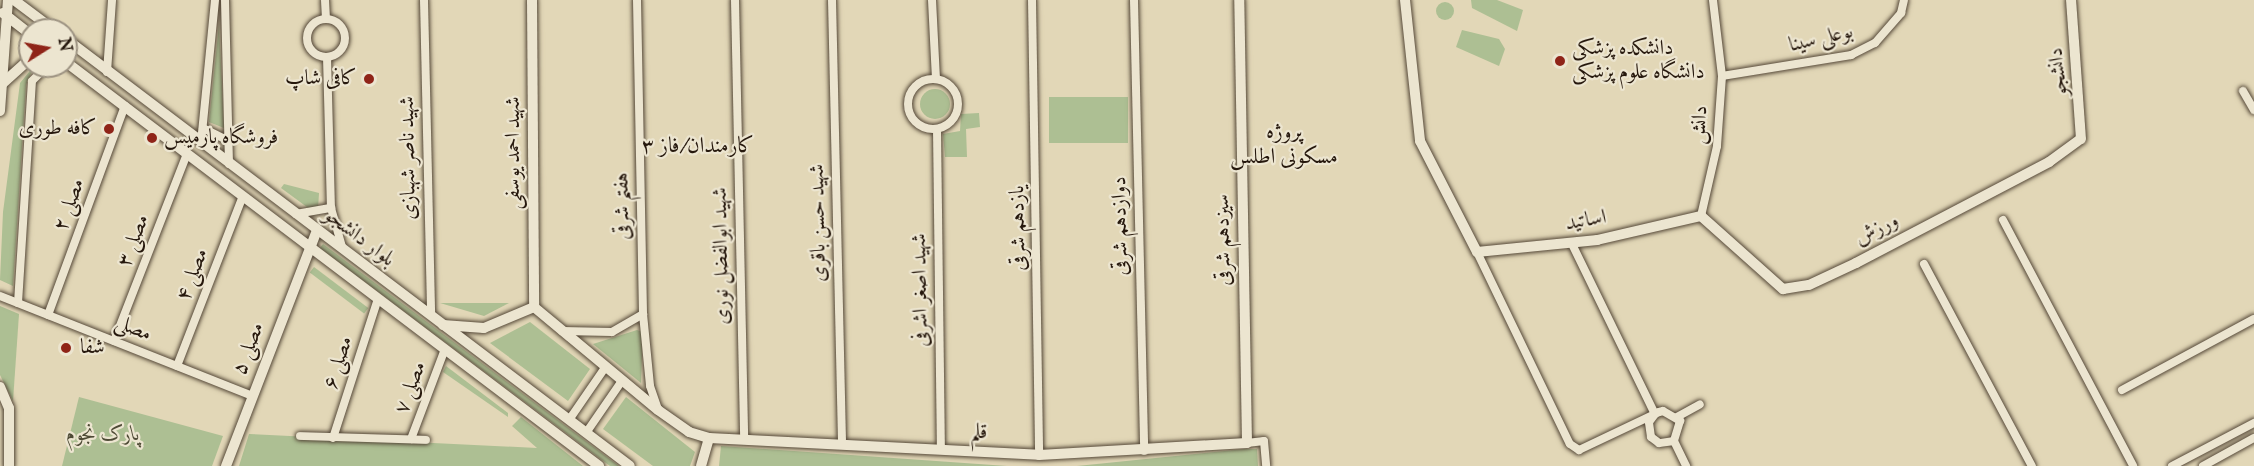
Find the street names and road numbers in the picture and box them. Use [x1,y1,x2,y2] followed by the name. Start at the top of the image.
[1787,19,1855,59] street label: بوعلی سینا
[2044,46,2074,98] street label: دانشجو
[395,96,423,220] street label: شهید ناصر شهبازی
[501,97,527,209] street label: شهید احمد یوسفی
[1686,105,1714,145] street label: دانش
[805,164,833,282] street label: شهید حسن باقری
[610,172,636,240] street label: هفتم شرقی
[49,175,91,235] street label: مصلی ۲
[1108,176,1134,276] street label: دوازدهم شرقی
[1006,185,1032,271] street label: یازدهم شرقی
[708,187,736,325] street label: شهید ابوالفضل نوری
[1211,194,1237,286] street label: سیزدهم شرقی
[318,203,400,273] street label: بلوار دانشجو
[1563,205,1609,237] street label: اساتید
[1851,208,1903,252] street label: ورزش
[113,211,155,271] street label: مصلی ۳
[907,233,935,347] street label: شهید اصغر اشرفی
[172,245,214,305] street label: مصلی ۴
[111,310,155,348] street label: مصلی
[228,319,270,379] street label: مصلی ۵
[319,333,359,393] street label: مصلی ۶
[390,358,432,418] street label: مصلی ۷
[970,420,988,446] street label: قلم

